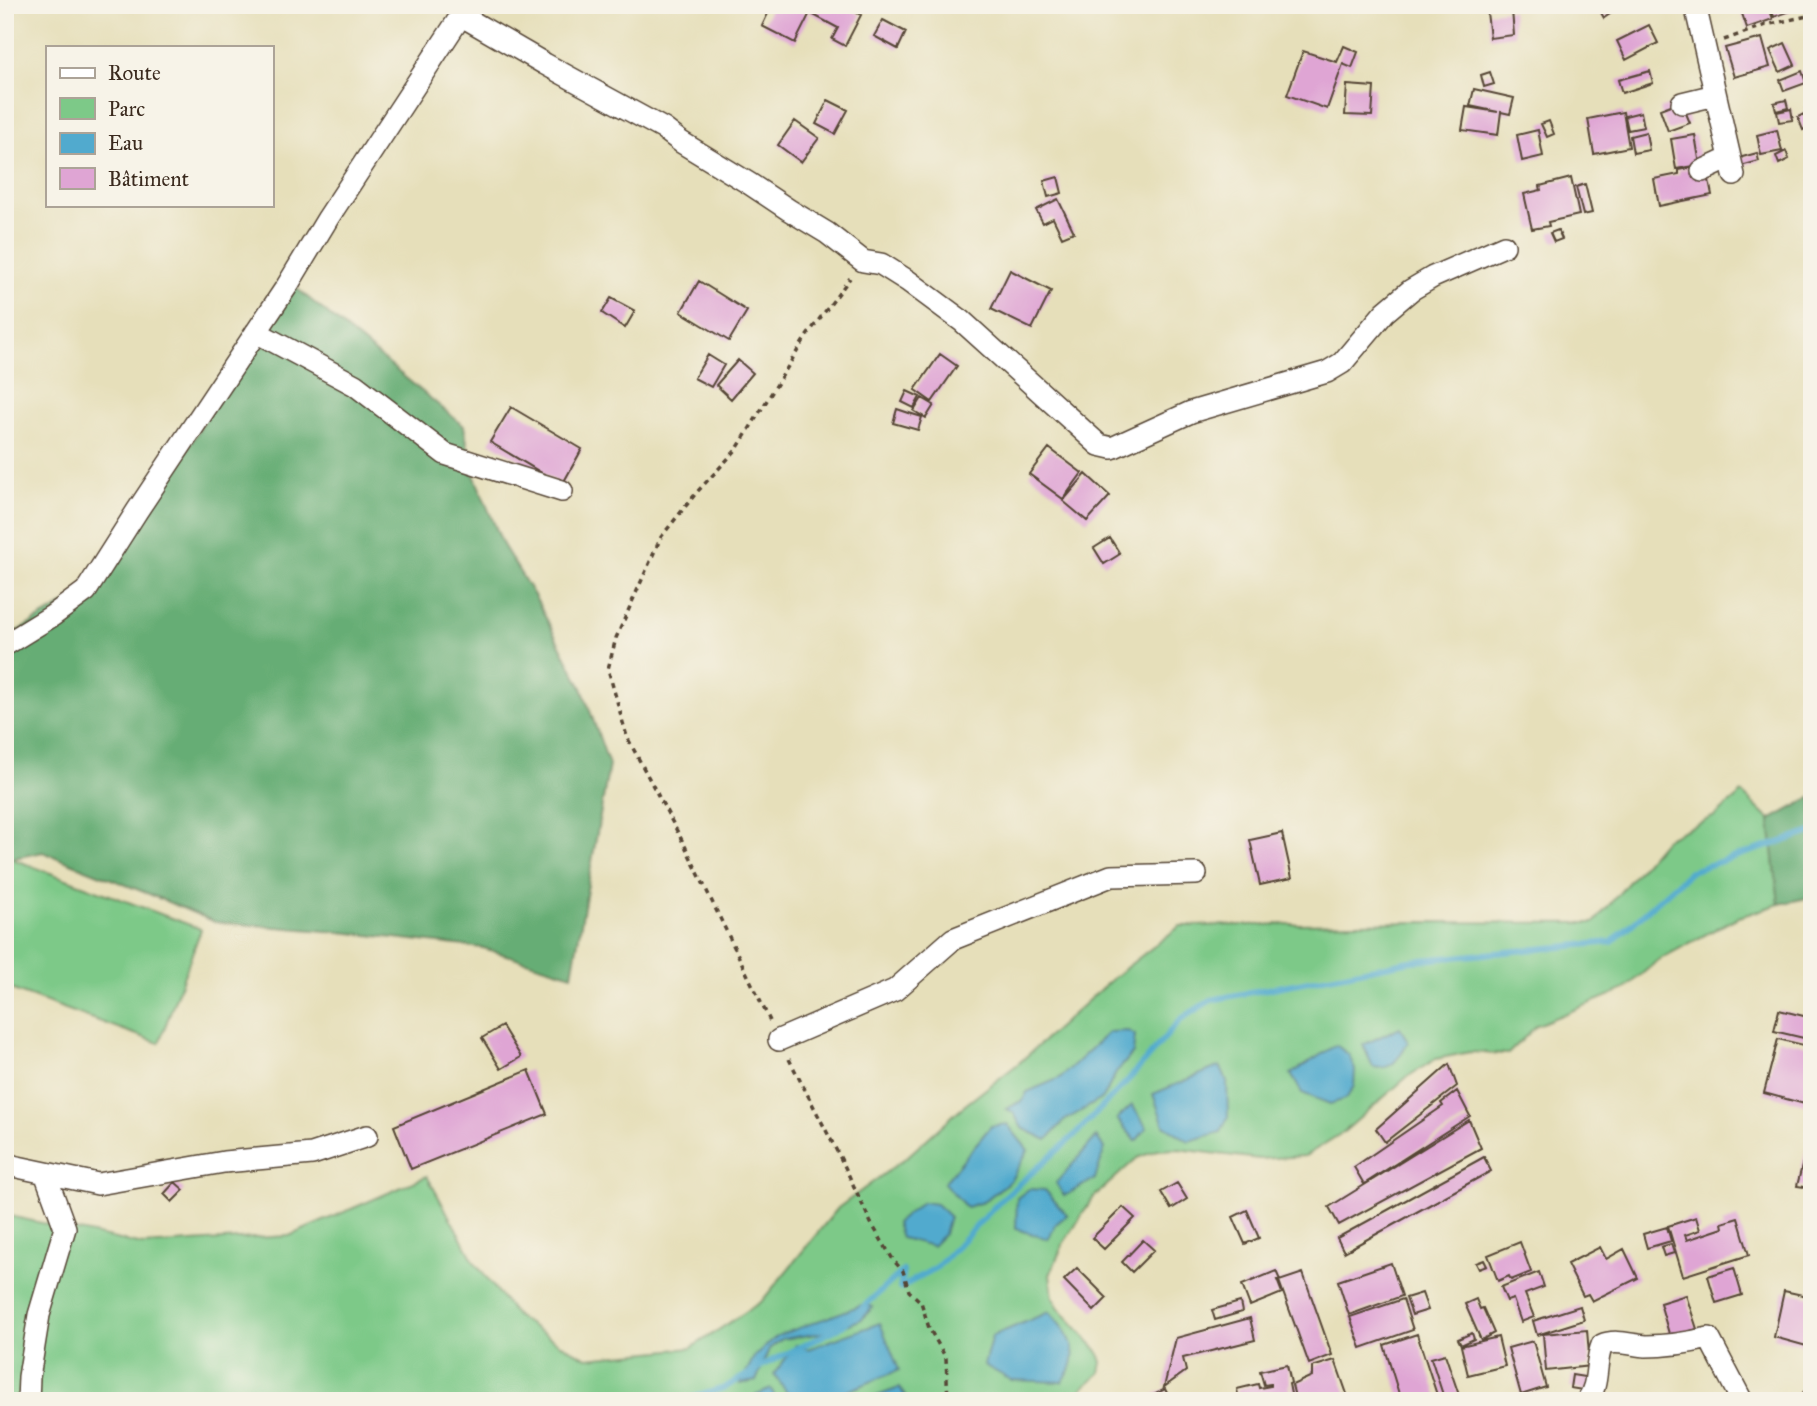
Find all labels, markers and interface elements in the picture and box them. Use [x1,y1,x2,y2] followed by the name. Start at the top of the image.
[46,46,273,206] legend
[108,60,161,86] text: Route
[108,96,145,122] text: Parc
[108,130,143,156] text: Eau
[108,166,190,192] text: Bâtiment

